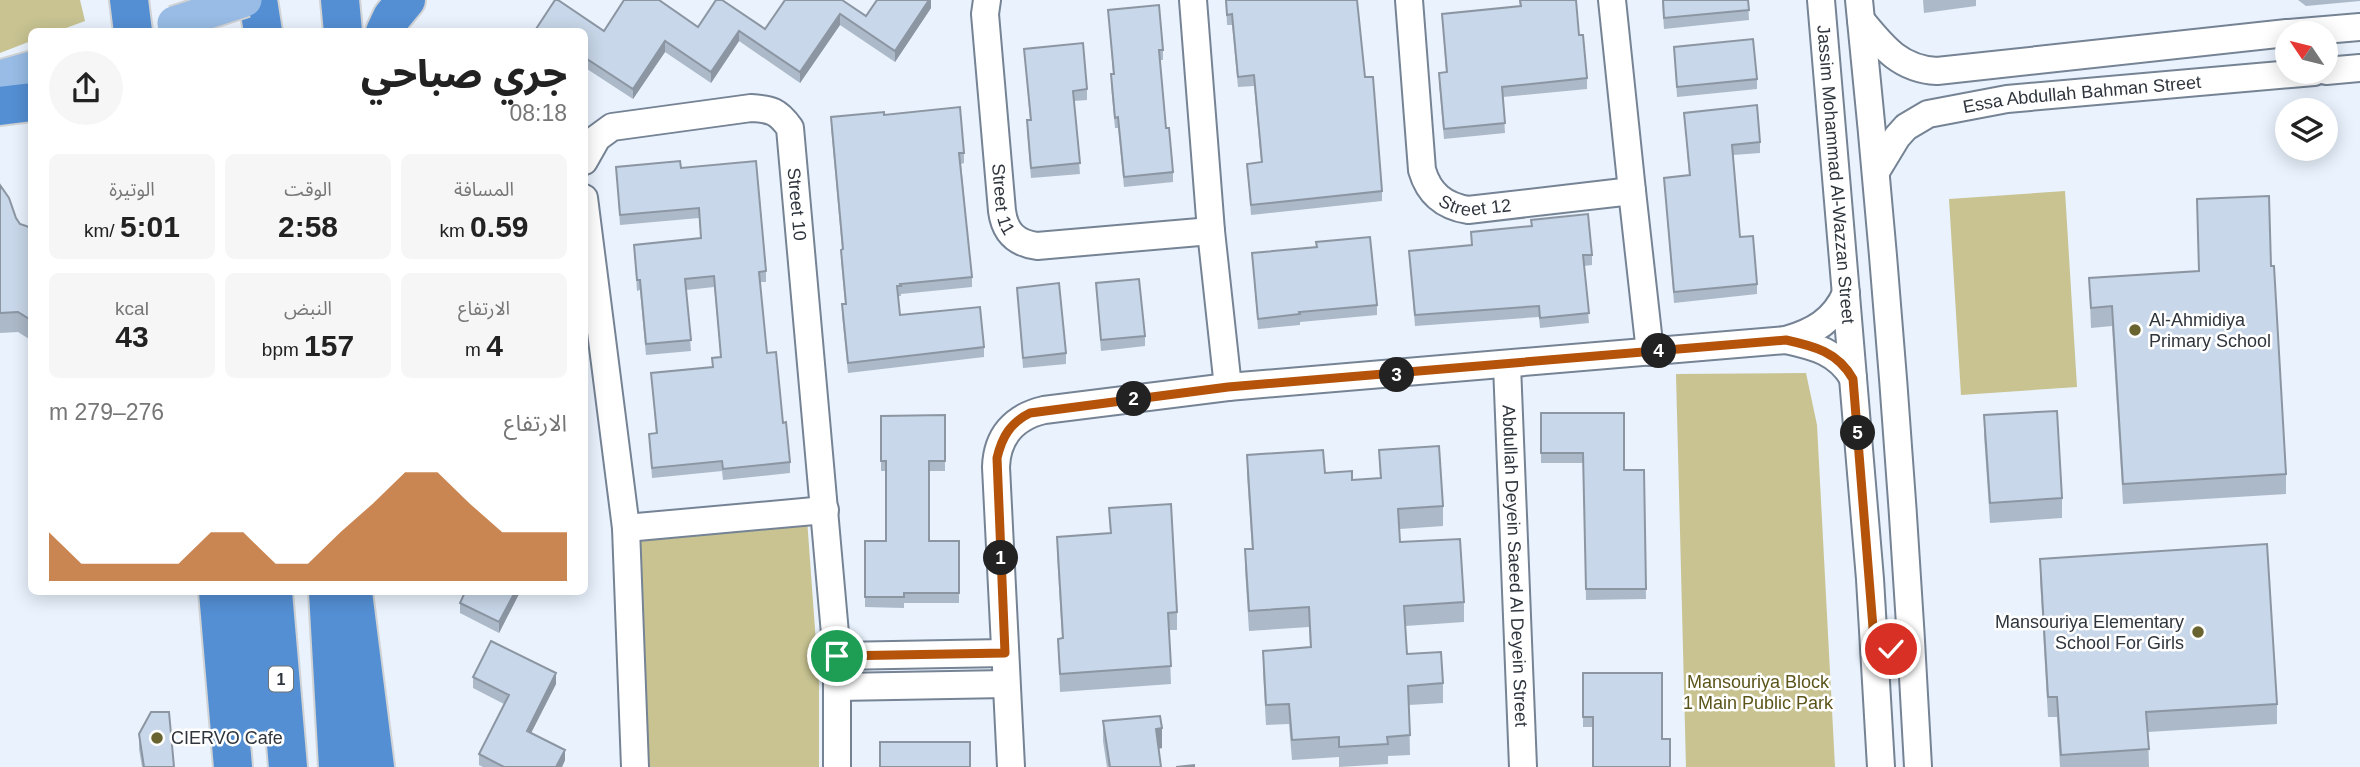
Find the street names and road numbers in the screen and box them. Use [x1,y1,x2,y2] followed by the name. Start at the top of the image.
[1813,24,1858,324] street label: Jassim Mohammad Al-Wazzan Street
[1961,72,2202,117] street label: Essa Abdullah Bahman Street
[988,163,1019,238] street label: Street 11
[784,167,810,241] street label: Street 10
[1435,191,1512,220] street label: Street 12
[1499,404,1531,727] street label: Abdullah Deyein Saeed Al Deyein Street
[269,666,293,692] road number: 1

